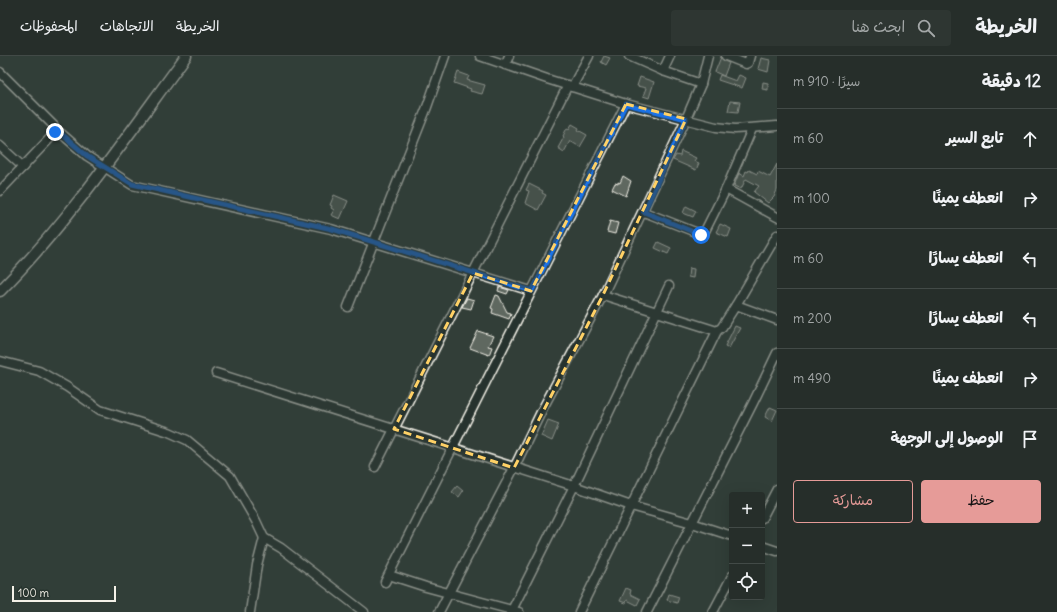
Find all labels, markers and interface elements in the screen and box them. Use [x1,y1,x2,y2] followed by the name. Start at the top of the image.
[671,10,951,46] search box
[975,14,1037,38] text: الخريطة
[20,17,78,35] text: المحفوظات
[100,17,154,35] text: الاتجاهات
[176,17,219,35] text: الخريطة
[851,17,905,36] text: ابحث هنا
[915,17,937,39] icon: search
[982,70,1041,92] text: 12 دقيقة
[793,73,860,90] text: سيرًا · 910 m
[46,123,64,141] route end
[946,128,1003,147] text: تابع السير
[1019,128,1041,150] icon: ahead
[793,130,824,147] text: 60 m
[932,188,1003,207] text: انعطف يمينًا
[1019,188,1041,210] icon: right
[793,190,830,207] text: 100 m
[692,226,710,244] route start
[929,248,1003,267] text: انعطف يسارًا
[1019,248,1041,270] icon: left
[793,250,824,267] text: 60 m
[929,308,1003,327] text: انعطف يسارًا
[1019,308,1041,330] icon: left
[793,310,832,327] text: 200 m
[932,368,1003,387] text: انعطف يمينًا
[1019,368,1041,390] icon: right
[793,370,831,387] text: 490 m
[890,428,1003,447] text: الوصول إلى الوجهة
[1019,428,1041,450] icon: arrive
[793,480,913,523] button: مشاركة
[921,480,1041,523] button: حفظ
[729,492,765,600] map controls
[729,492,765,528] button: +
[729,528,765,564] button: −
[729,564,765,600] button: locate
[12,584,116,603] scale bar
[18,586,49,600] text: 100 m

